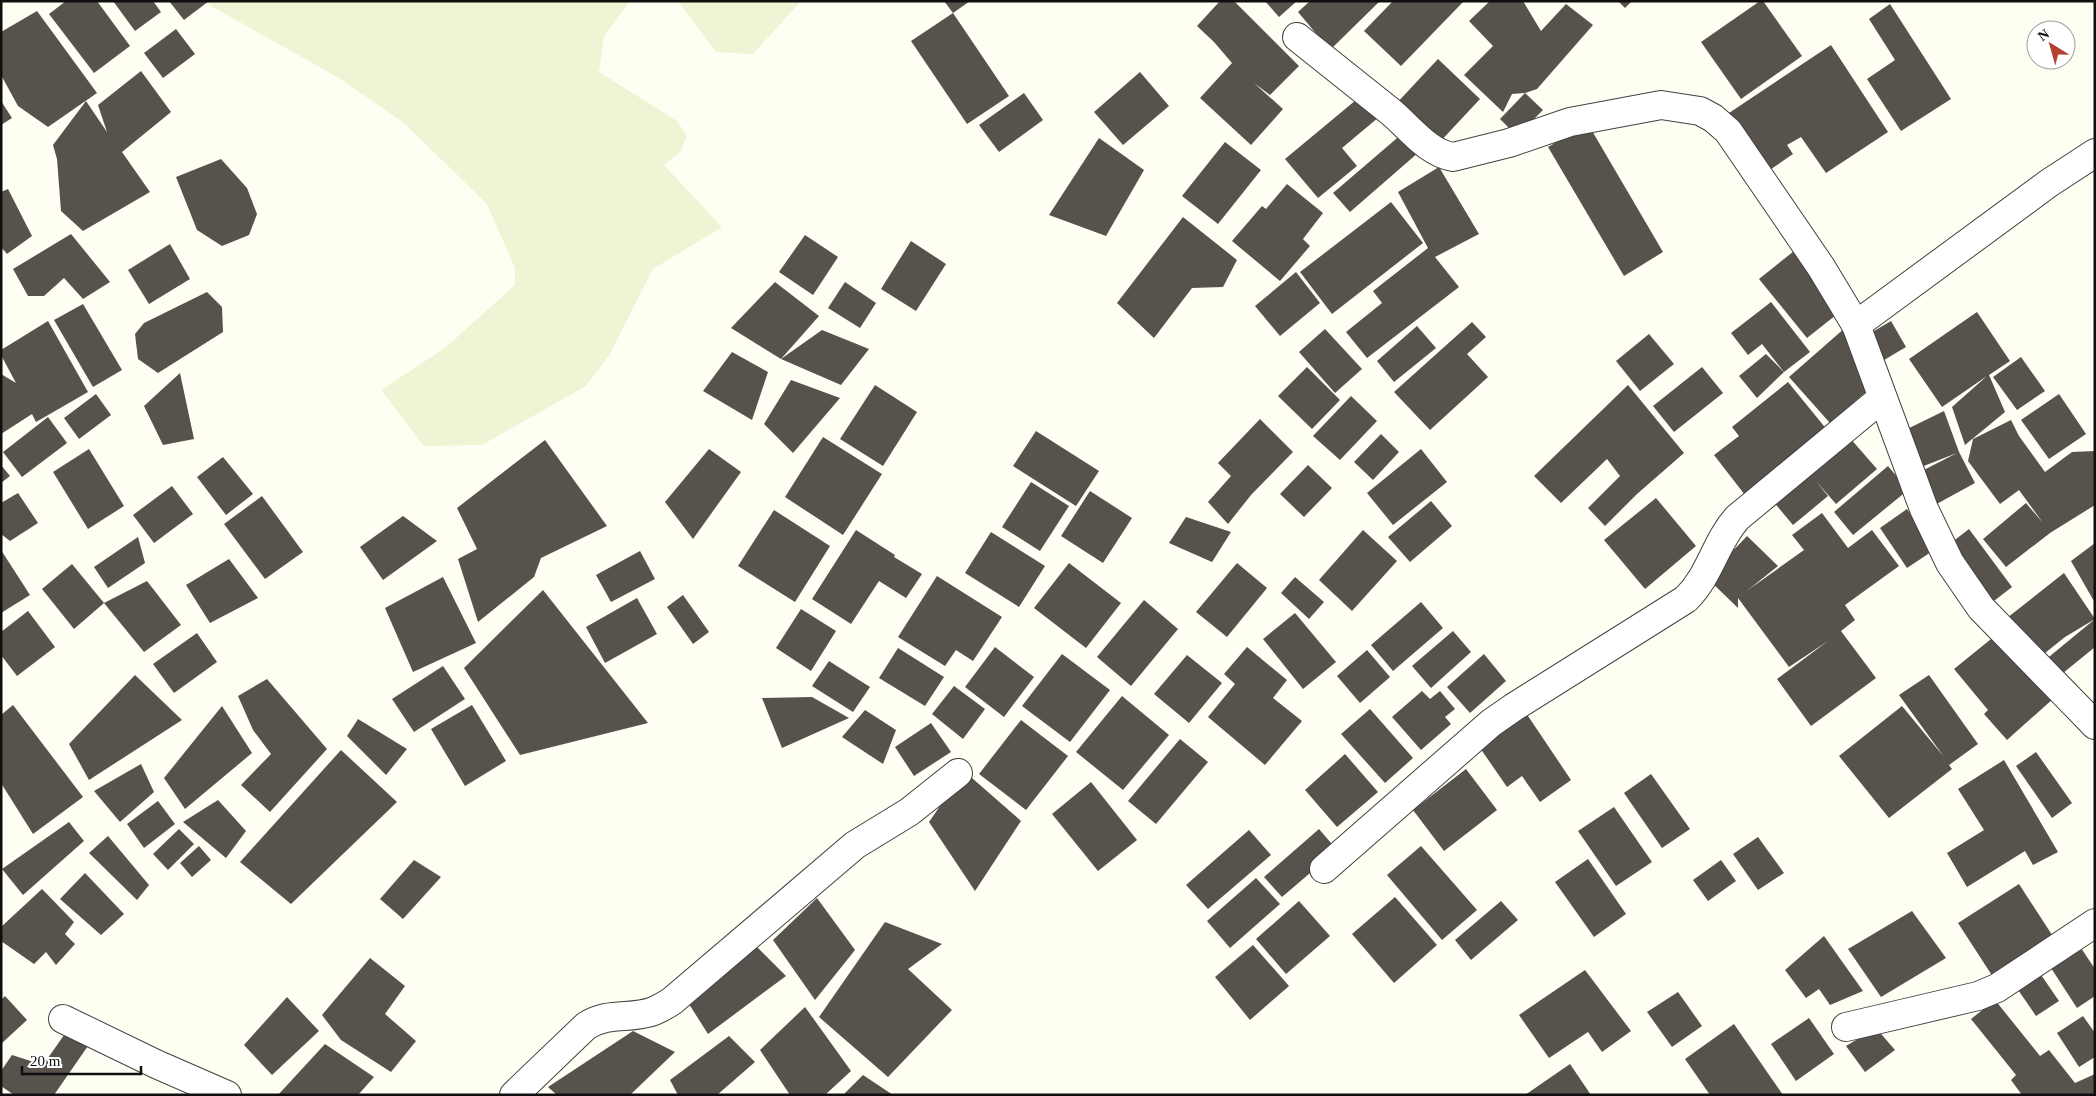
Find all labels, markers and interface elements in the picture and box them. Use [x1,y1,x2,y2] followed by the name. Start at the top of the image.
[2026,20,2076,70] north arrow
[2035,26,2052,44] text: N
[22,1044,141,1076] scale bar
[30,1053,61,1069] text: 20 m

